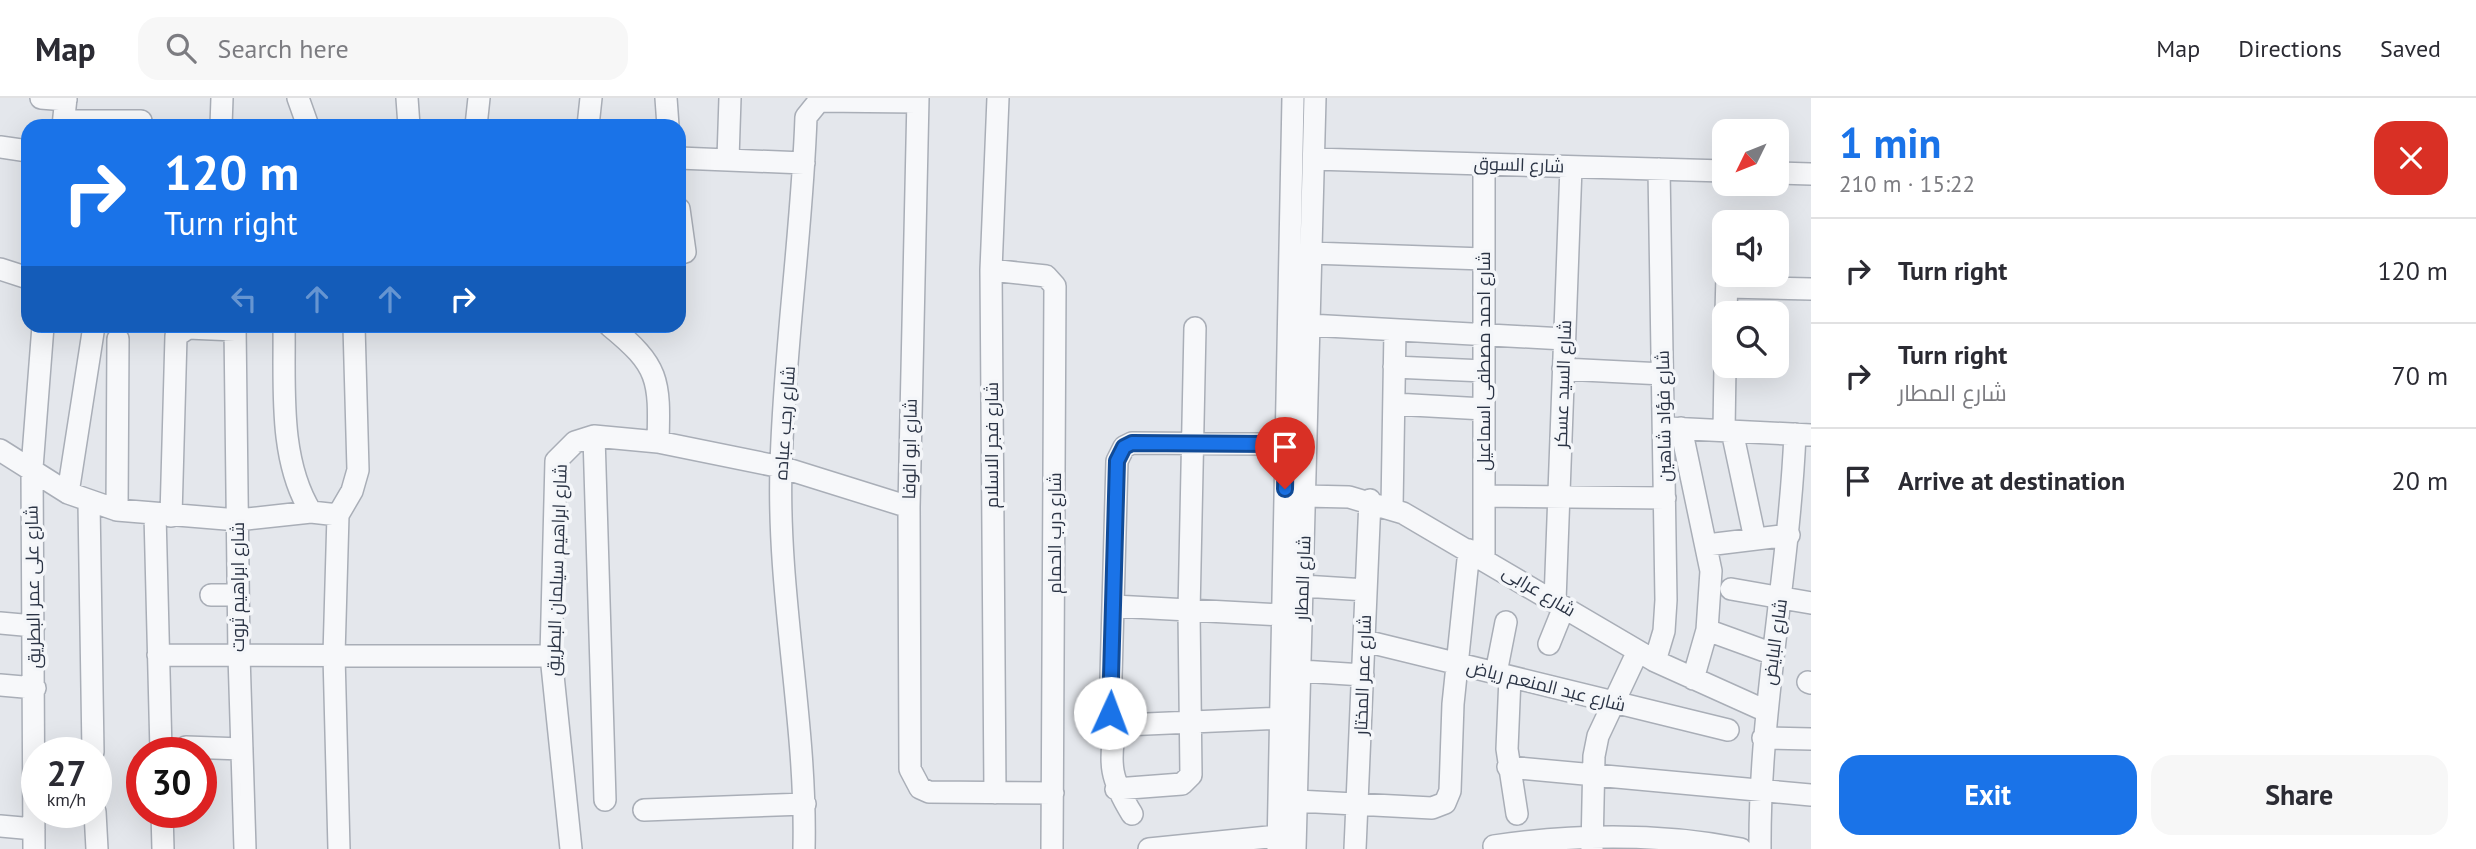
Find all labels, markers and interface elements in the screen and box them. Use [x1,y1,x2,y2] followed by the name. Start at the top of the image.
[138,17,628,80] search box
[35,27,96,70] text: Map
[162,29,200,67] icon: search
[218,32,349,65] text: Search here
[2156,33,2200,64] text: Map
[2238,33,2342,64] text: Directions
[2380,33,2441,64] text: Saved
[1839,115,1941,170] text: 1 min
[1712,119,1788,196] north arrow
[1712,119,1789,378] map controls
[2374,121,2448,195] button: close
[164,140,299,204] text: 120 m
[49,147,140,238] icon: right
[1473,151,1565,179] street label: شارع السوق
[1839,169,1975,198] text: 210 m · 15:22
[164,202,298,244] text: Turn right
[1712,210,1789,287] button: sound
[1472,251,1496,471] street label: شارع احمد مصطفى اسماعيل
[1839,252,1877,290] icon: right
[1898,254,2007,287] text: Turn right
[2377,254,2448,287] text: 120 m
[225,280,263,318] icon: left
[298,280,336,318] icon: ahead
[371,280,409,318] icon: ahead
[444,280,482,318] icon: right
[1712,301,1789,378] button: search
[1549,320,1577,449] street label: شارع السيد عسكر
[1898,338,2007,371] text: Turn right
[1651,350,1677,482] street label: شارع فؤاد شاهين
[1839,357,1877,395] icon: right
[2392,359,2448,392] text: 70 m
[769,365,801,481] street label: شارع رجب عباده
[1898,378,2007,407] text: شارع المطار
[980,382,1004,508] street label: شارع فجر الاسلام
[897,398,923,500] street label: شارع ابو الوفا
[1255,417,1315,489] pin
[1266,428,1304,466] icon: arrive
[1839,462,1877,500] icon: arrive
[541,464,573,676] street label: شارع ابراهيم سيلمان البطريق
[1898,464,2125,497] text: Arrive at destination
[2392,464,2448,497] text: 20 m
[1043,472,1067,594] street label: شارع درب الحمام
[20,505,46,669] street label: شارع على عمر البطريق
[226,522,250,652] street label: شارع ابراهيم ثروت
[1289,535,1316,622] street label: شارع المطار
[1498,560,1580,622] street label: شارع عرابى
[1757,597,1793,687] street label: شارع البايض
[1349,614,1377,737] street label: شارع عمر المختار
[1464,655,1628,717] street label: شارع عبد المنعم رياض
[1073,676,1147,750] position arrow
[126,737,217,828] speed limit sign: 30
[47,750,86,796] text: 27
[1839,755,2137,835] button: Exit
[2151,755,2448,835] button: Share
[47,788,86,811] text: km/h

